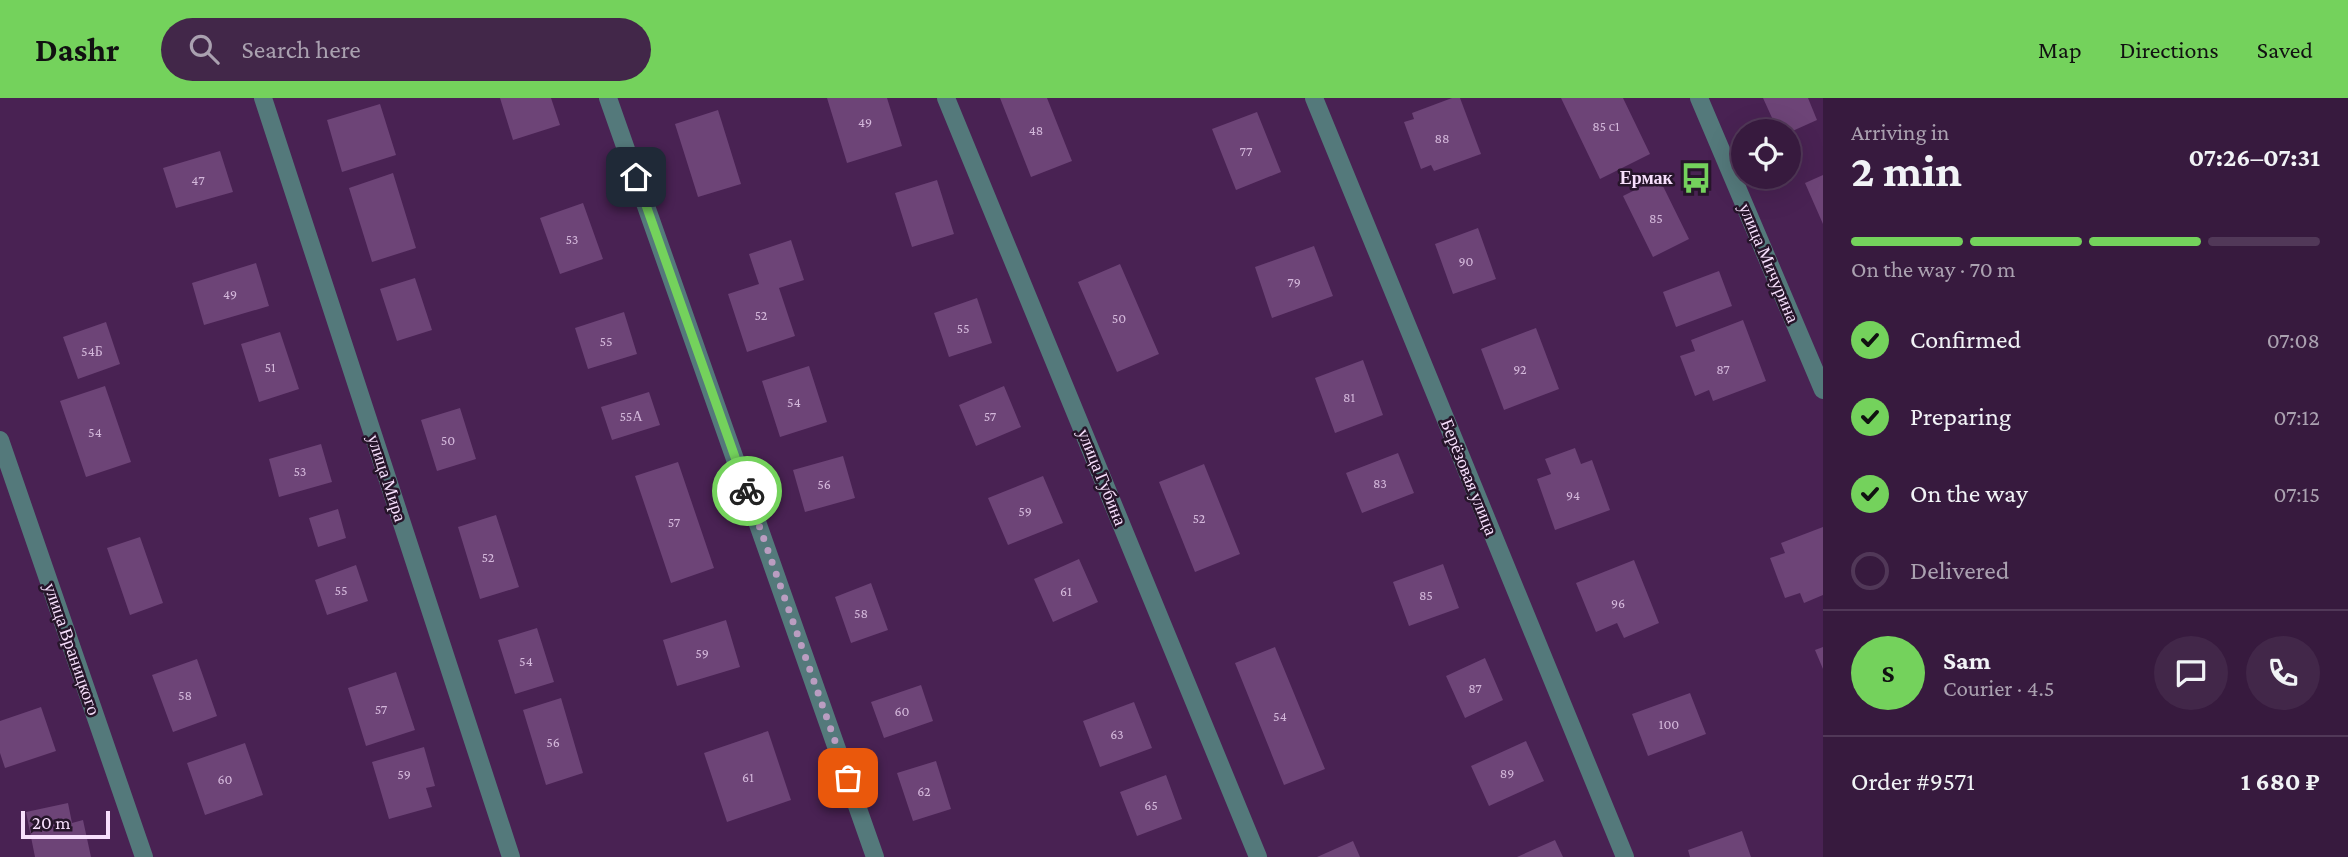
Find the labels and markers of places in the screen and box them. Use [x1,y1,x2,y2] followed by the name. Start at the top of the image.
[606,147,666,207] pin
[1679,161,1713,195] bus stop icon: Ермак
[1620,168,1674,188] place label: Ермак
[818,748,878,808] pin

